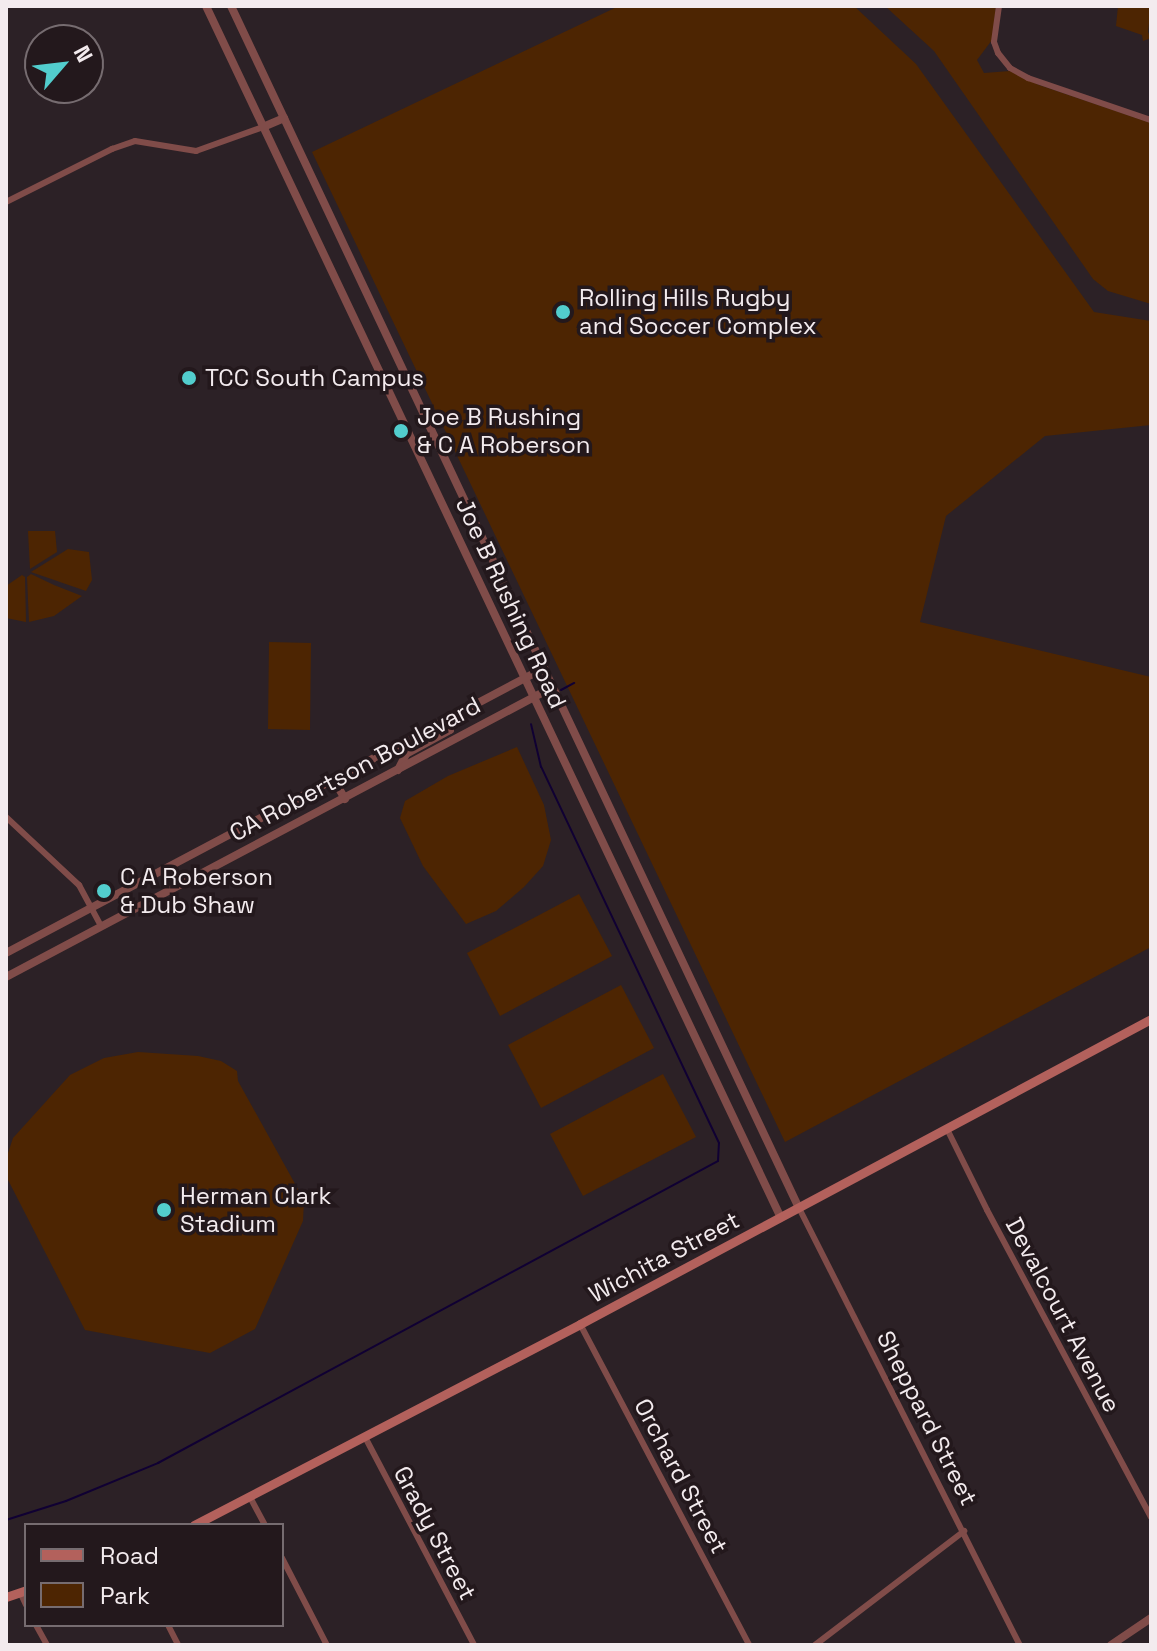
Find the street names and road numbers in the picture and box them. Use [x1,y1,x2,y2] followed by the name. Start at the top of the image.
[450,493,572,713] street label: Joe B Rushing Road
[225,691,485,847] street label: CA Robertson Boulevard
[584,1205,744,1309] street label: Wichita Street
[999,1213,1127,1417] street label: Devalcourt Avenue
[871,1326,983,1510] street label: Sheppard Street
[628,1394,734,1558] street label: Orchard Street
[388,1461,482,1605] street label: Grady Street

